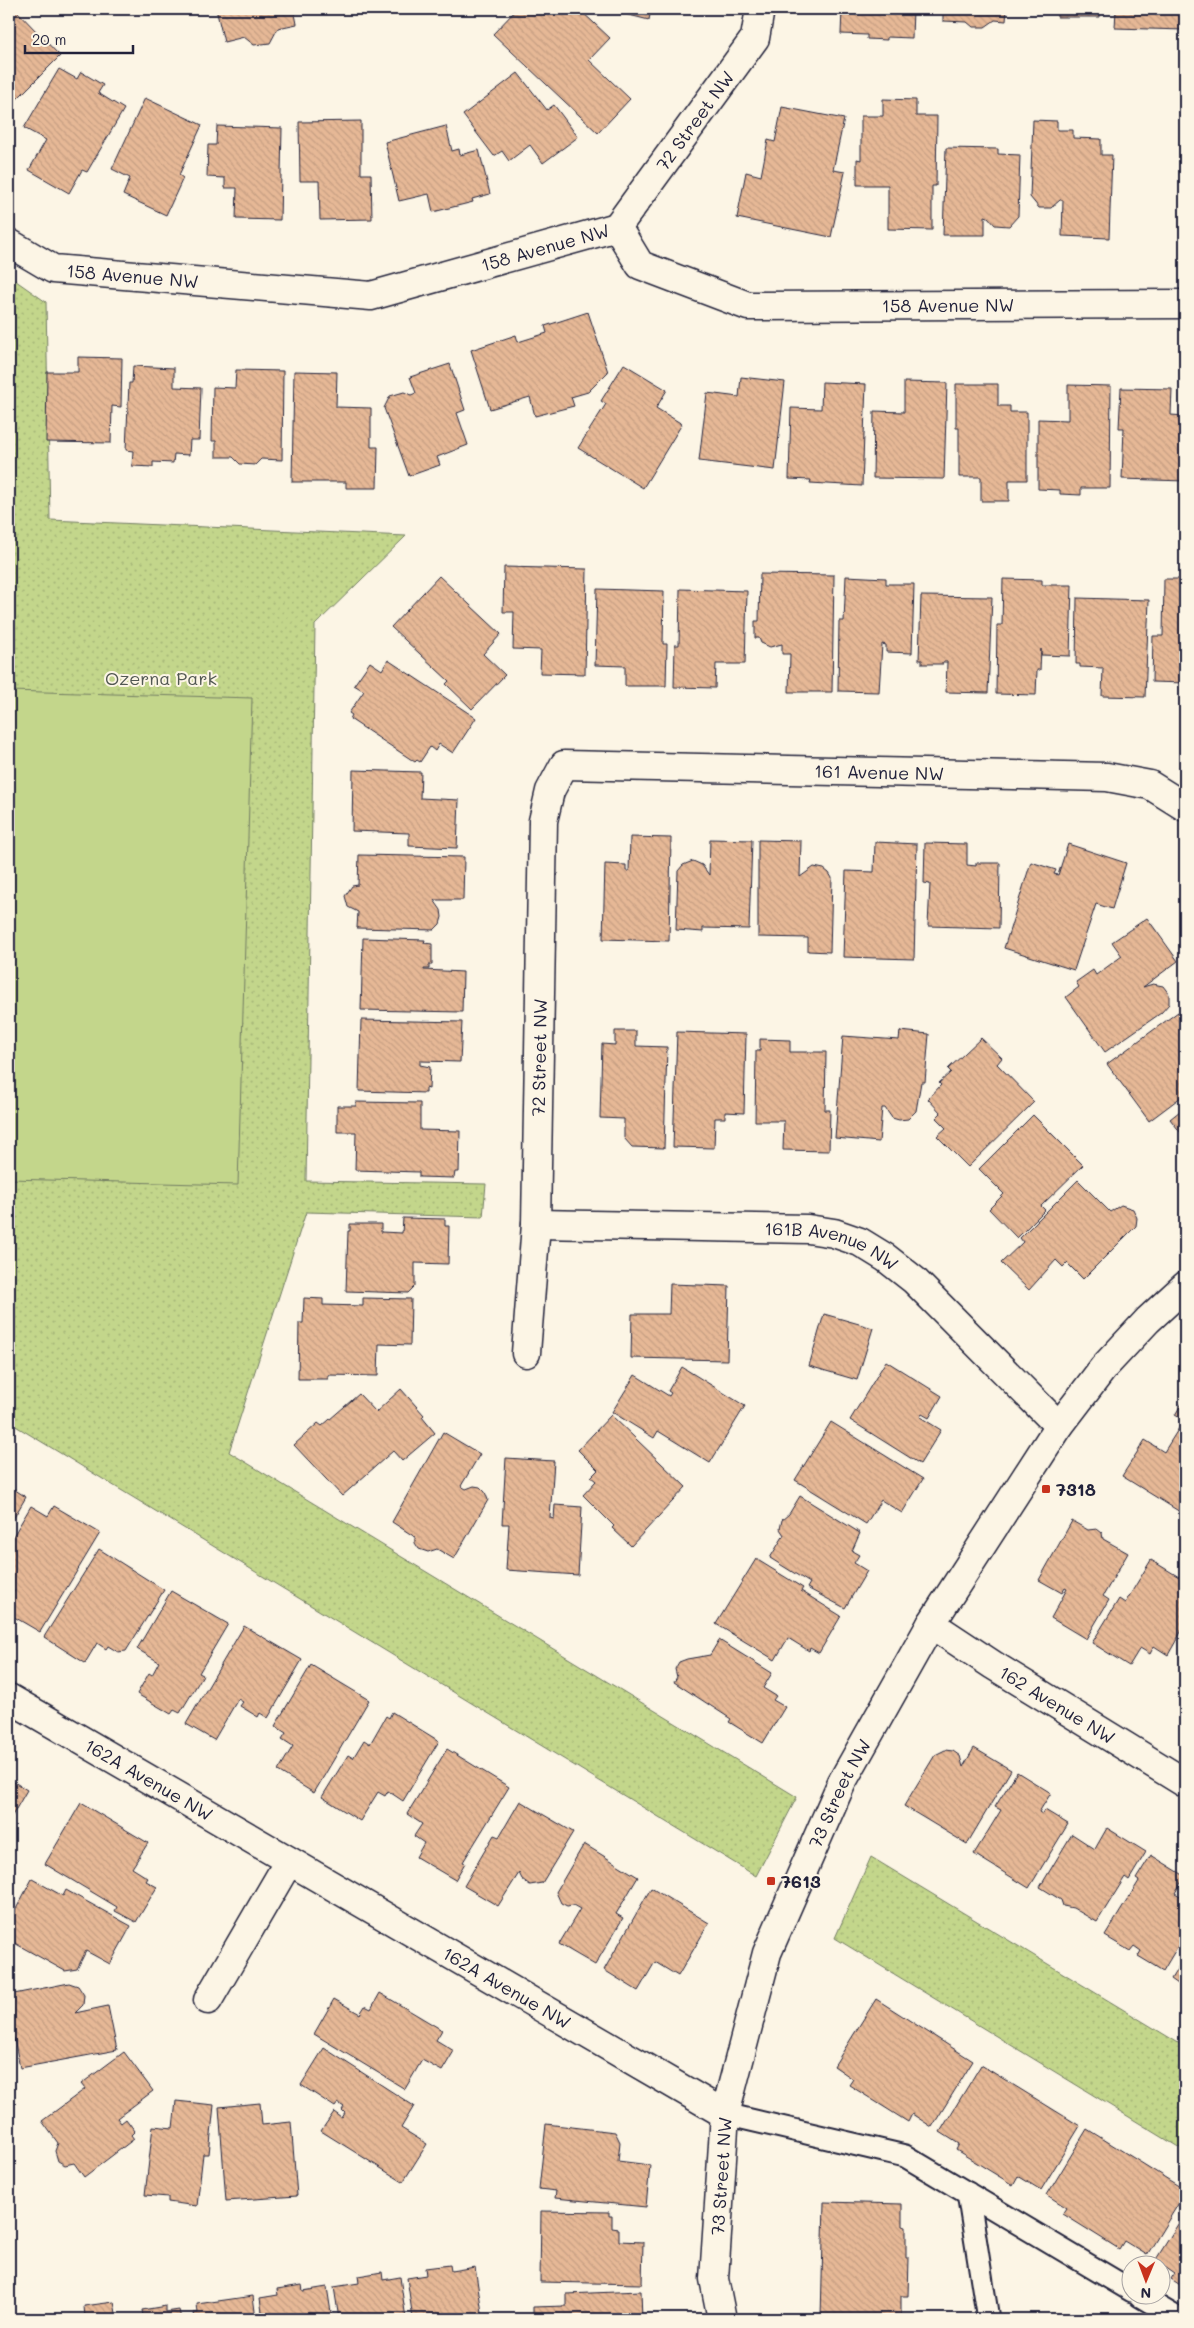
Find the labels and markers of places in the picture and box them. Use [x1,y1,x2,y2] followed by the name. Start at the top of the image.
[1056,1477,1096,1501] place label: 7318
[1040,1483,1052,1495] marker: 7318
[781,1869,821,1893] place label: 7613
[765,1875,777,1887] marker: 7613

